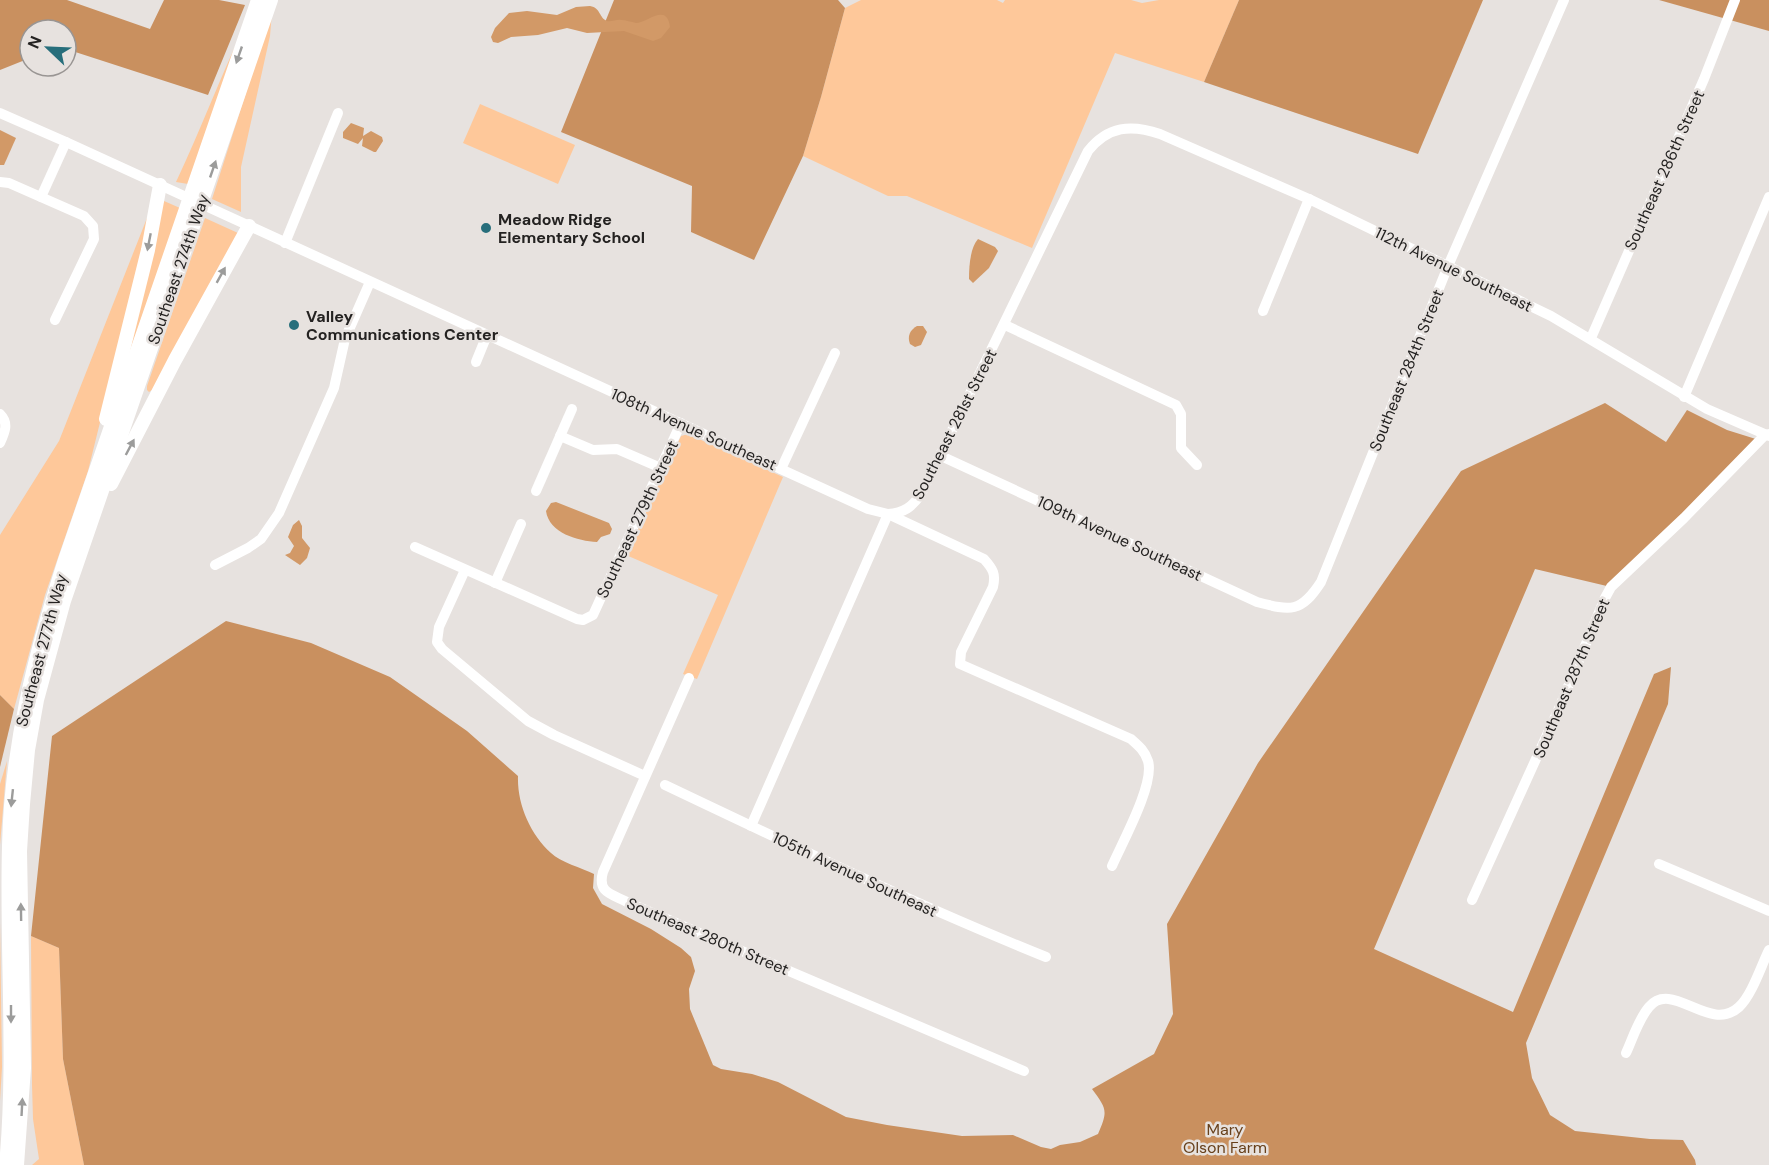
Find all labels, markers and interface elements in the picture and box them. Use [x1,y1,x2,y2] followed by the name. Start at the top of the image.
[18,18,78,78] north arrow
[23,33,47,52] text: N
[234,46,243,64] one-way arrow
[1620,87,1709,254] street label: Southeast 286th Street
[208,160,218,178] one-way arrow
[143,191,214,347] street label: Southeast 274th Way
[498,209,645,248] place label: Meadow Ridge Elementary School
[479,221,493,235] marker: Meadow Ridge Elementary School
[1372,222,1536,317] street label: 112th Avenue Southeast
[144,233,153,252] one-way arrow
[216,266,226,283] one-way arrow
[1364,286,1449,454] street label: Southeast 284th Street
[306,306,499,345] place label: Valley Communications Center
[287,318,301,332] marker: Valley Communications Center
[907,345,1002,503] street label: Southeast 281st Street
[608,383,780,475] street label: 108th Avenue Southeast
[592,437,683,601] street label: Southeast 279th Street
[125,439,135,456] one-way arrow
[1034,491,1206,586] street label: 109th Avenue Southeast
[11,571,72,729] street label: Southeast 277th Way
[1528,595,1615,761] street label: Southeast 287th Street
[7,788,17,807] one-way arrow
[769,827,940,922] street label: 105th Avenue Southeast
[624,893,792,980] street label: Southeast 280th Street
[16,902,26,921] one-way arrow
[6,1004,16,1023] one-way arrow
[17,1097,26,1116] one-way arrow
[1183,1119,1267,1158] park label: Mary Olson Farm

